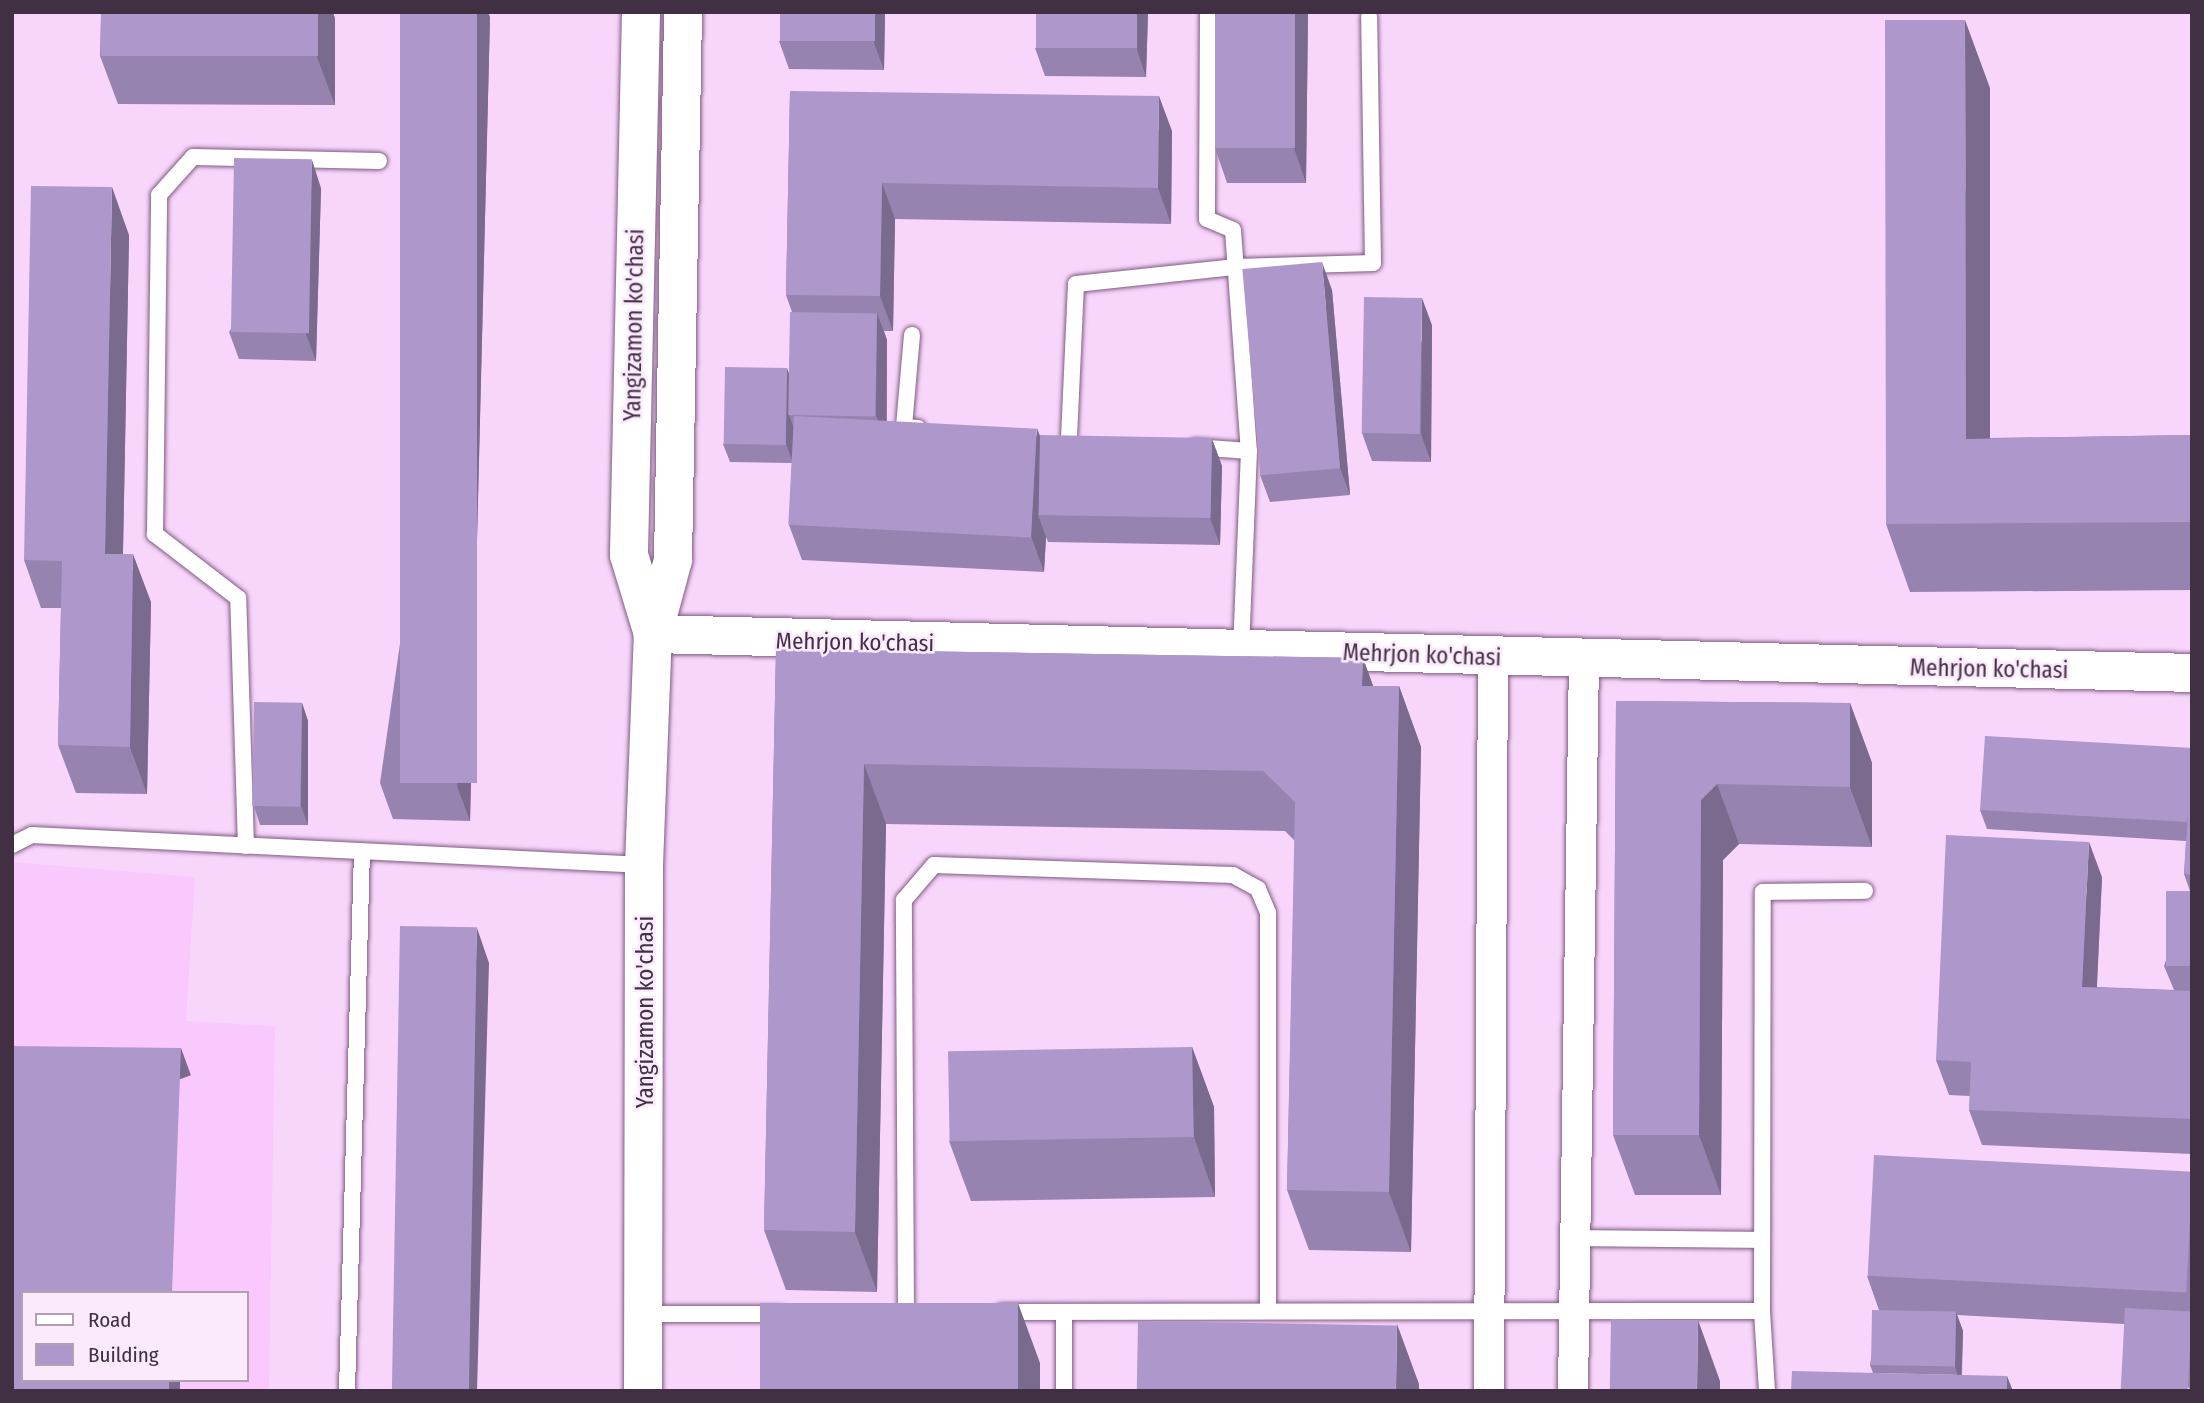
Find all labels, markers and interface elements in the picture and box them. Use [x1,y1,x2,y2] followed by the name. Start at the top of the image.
[619,229,649,421] street label: Yangizamon ko'chasi
[776,627,934,657] street label: Mehrjon ko'chasi
[1342,638,1502,672] street label: Mehrjon ko'chasi
[1910,654,2068,684] street label: Mehrjon ko'chasi
[631,916,659,1108] street label: Yangizamon ko'chasi
[21,1291,248,1382] legend
[88,1307,132,1333] text: Road
[88,1342,159,1368] text: Building

